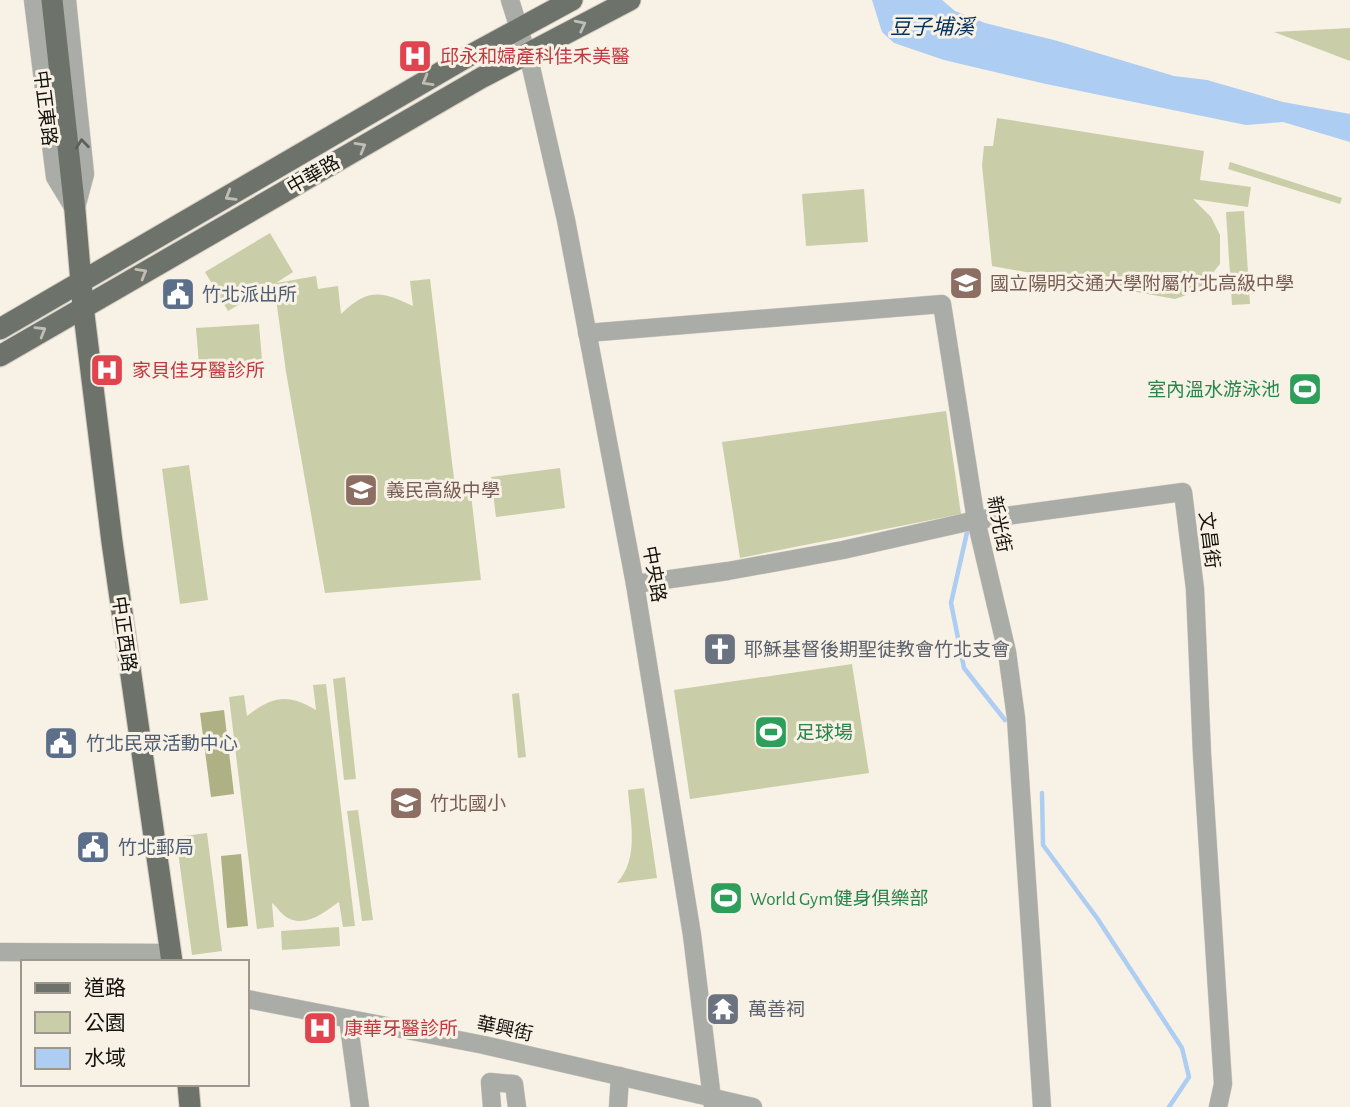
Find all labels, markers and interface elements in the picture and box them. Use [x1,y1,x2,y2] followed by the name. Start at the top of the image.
[890,16,977,38] water label: 豆子埔溪
[574,19,586,33] one-way arrow
[396,37,434,75] hospital icon: 邱永和婦產科佳禾美醫
[440,46,630,67] place label: 邱永和婦產科佳禾美醫
[30,69,60,147] street label: 中正東路
[421,73,434,86] one-way arrow
[75,138,90,149] one-way arrow
[354,142,366,155] one-way arrow
[284,152,343,198] street label: 中華路
[225,188,238,201] one-way arrow
[947,264,985,302] school or university icon: 國立陽明交通大學附屬竹北高級中學
[135,268,148,281] one-way arrow
[990,273,1294,294] place label: 國立陽明交通大學附屬竹北高級中學
[159,275,197,313] public building icon: 竹北派出所
[202,284,297,305] place label: 竹北派出所
[34,326,47,339] one-way arrow
[88,351,126,389] hospital icon: 家貝佳牙醫診所
[132,360,265,381] place label: 家貝佳牙醫診所
[1286,370,1324,408] sports icon: 室內溫水游泳池
[1147,379,1280,400] place label: 室內溫水游泳池
[342,471,380,509] school or university icon: 義民高級中學
[386,480,500,501] place label: 義民高級中學
[984,494,1015,554] street label: 新光街
[1196,511,1222,570] street label: 文昌街
[639,544,669,604] street label: 中央路
[109,595,139,673] street label: 中正西路
[701,630,739,668] church icon: 耶穌基督後期聖徒教會竹北支會
[744,639,1010,660] place label: 耶穌基督後期聖徒教會竹北支會
[752,713,790,751] sports icon: 足球場
[796,723,853,743] place label: 足球場
[42,724,80,762] public building icon: 竹北民眾活動中心
[86,733,238,754] place label: 竹北民眾活動中心
[387,784,425,822] school or university icon: 竹北國小
[430,793,506,814] place label: 竹北國小
[74,828,112,866] public building icon: 竹北郵局
[118,837,194,858] place label: 竹北郵局
[707,879,745,917] sports icon: World Gym健身俱樂部
[750,888,928,909] place label: World Gym健身俱樂部
[21,960,248,1086] legend
[84,977,126,999] text: 道路
[704,990,742,1028] temple icon: 萬善祠
[748,999,805,1020] place label: 萬善祠
[301,1009,339,1047] hospital icon: 康華牙醫診所
[84,1013,126,1034] text: 公園
[475,1013,535,1045] street label: 華興街
[344,1018,458,1039] place label: 康華牙醫診所
[84,1047,126,1069] text: 水域

